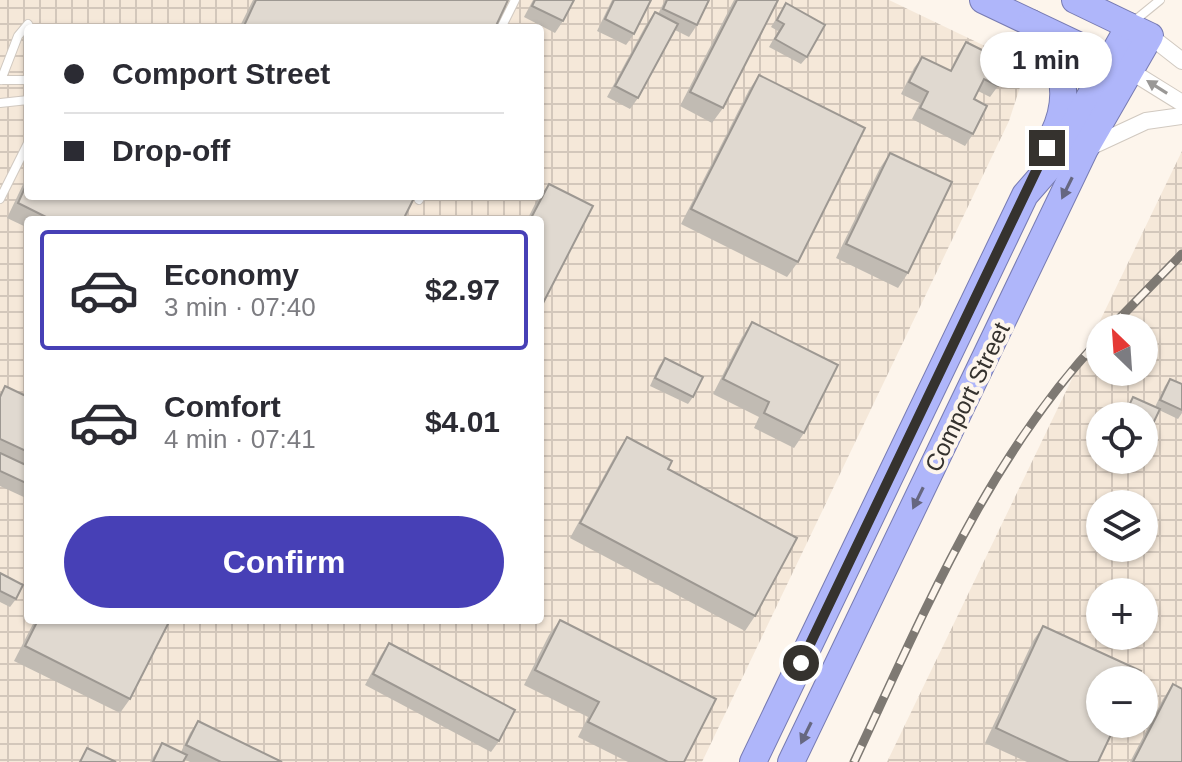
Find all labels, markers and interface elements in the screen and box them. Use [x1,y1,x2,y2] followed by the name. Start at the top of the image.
[981,32,1113,88] callout: 1 min
[1012,45,1080,75] text: 1 min
[112,57,330,90] text: Comport Street
[1146,81,1168,95] one-way arrow
[1029,130,1065,166] route end
[112,134,230,167] text: Drop-off
[1060,176,1074,200] one-way arrow
[68,254,140,326] icon: car
[164,258,299,291] text: Economy
[425,273,500,306] text: $2.97
[164,292,316,322] text: 3 min · 07:40
[1086,314,1158,386] north arrow
[1086,314,1158,738] map controls
[919,318,1015,476] street label: Comport Street
[68,386,140,458] icon: car
[164,390,281,423] text: Comfort
[1086,402,1158,474] button: locate
[425,405,500,438] text: $4.01
[164,424,316,454] text: 4 min · 07:41
[911,487,925,510] one-way arrow
[1086,490,1158,562] button: layers
[64,516,504,608] button: Confirm
[1086,578,1158,650] button: +
[783,645,819,681] route start
[1086,666,1158,738] button: −
[799,721,812,744] one-way arrow

